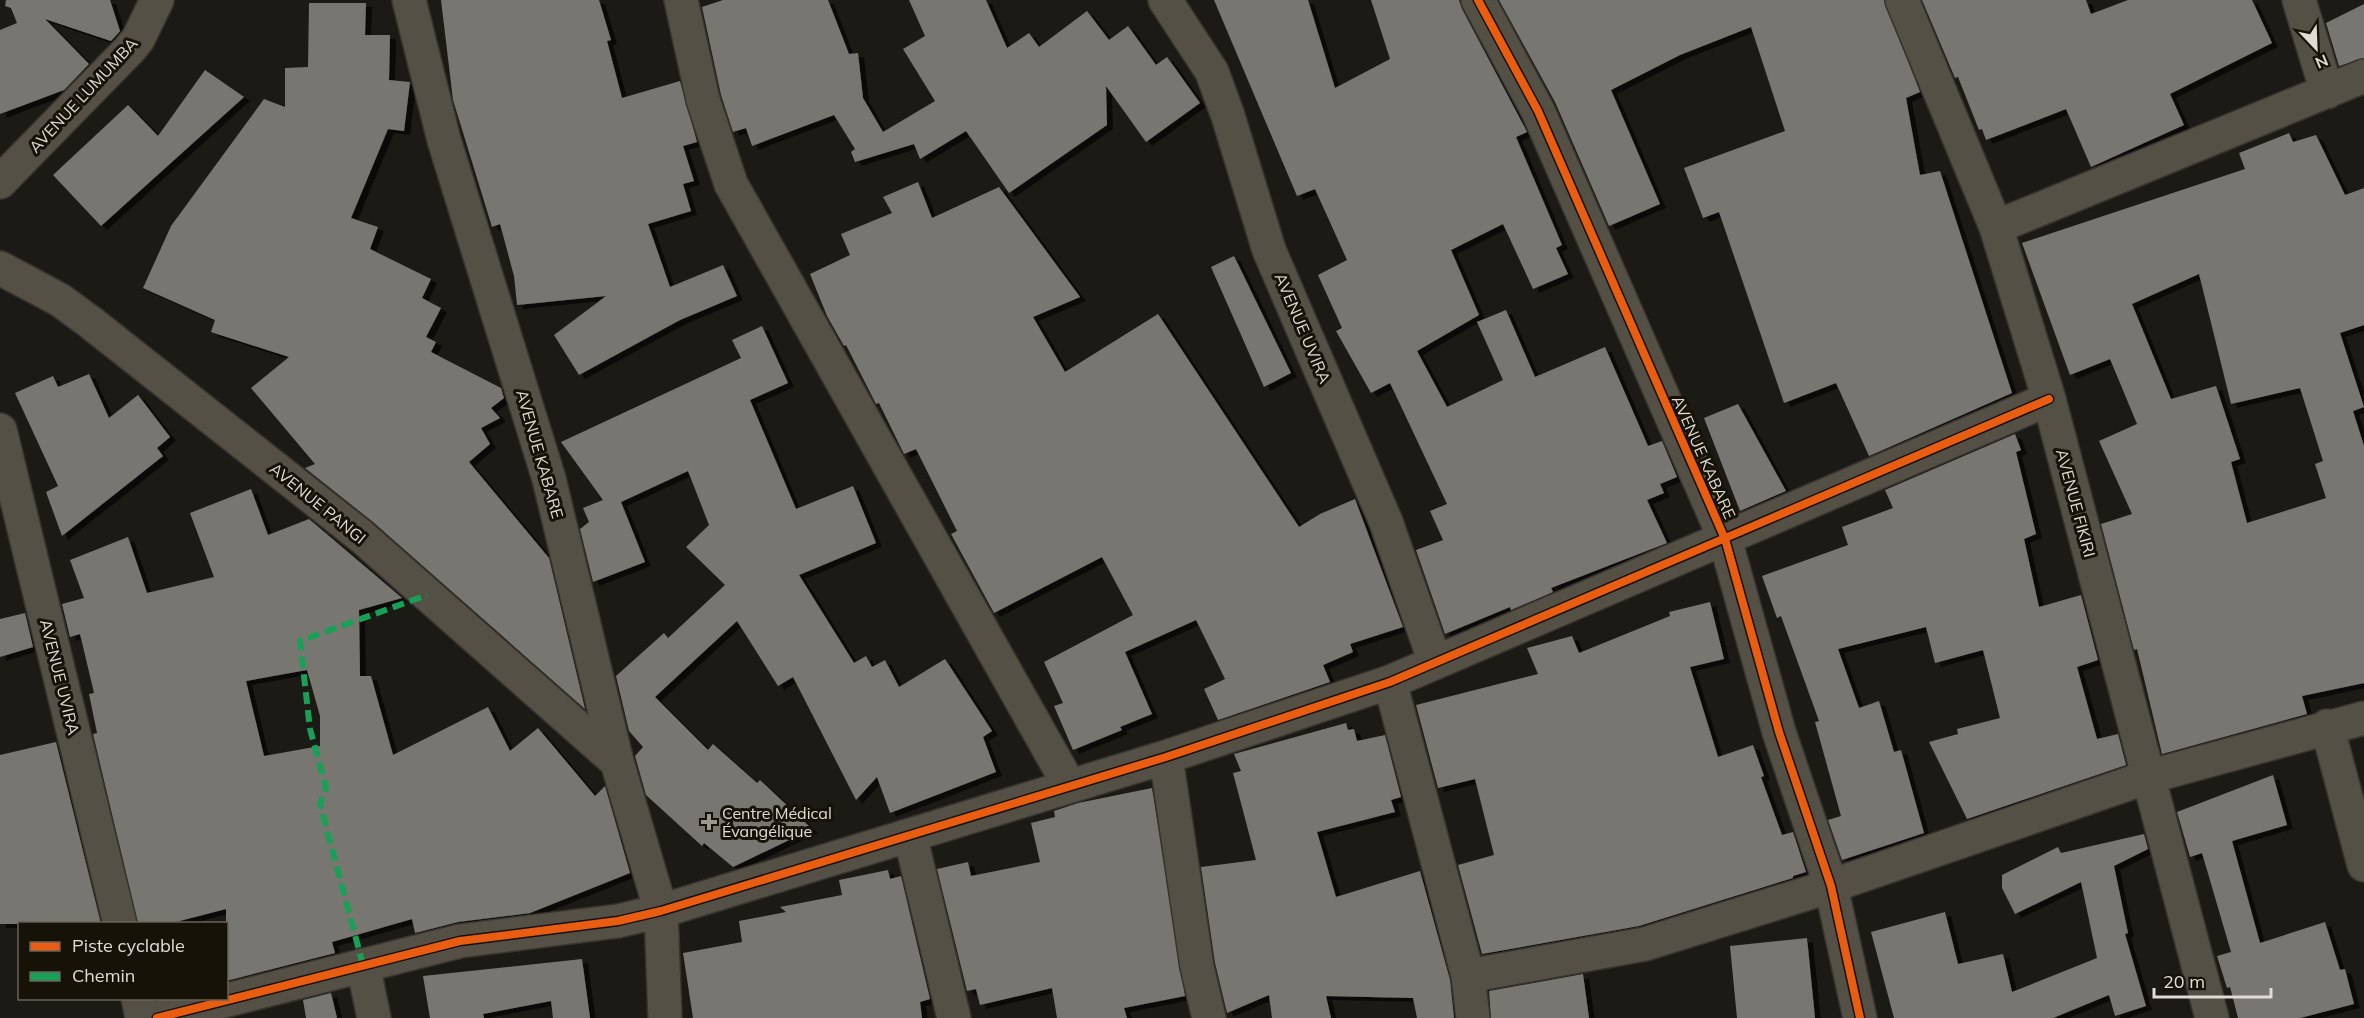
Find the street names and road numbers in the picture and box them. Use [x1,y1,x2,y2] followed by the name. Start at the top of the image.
[24,33,142,157] street label: AVENUE LUMUMBA
[1271,270,1335,387] street label: AVENUE UVIRA
[512,387,568,521] street label: AVENUE KABARE
[1668,392,1740,522] street label: AVENUE KABARE
[2052,447,2100,559] street label: AVENUE FIKIRI
[266,458,370,548] street label: AVENUE PANGI
[36,617,84,737] street label: AVENUE UVIRA

